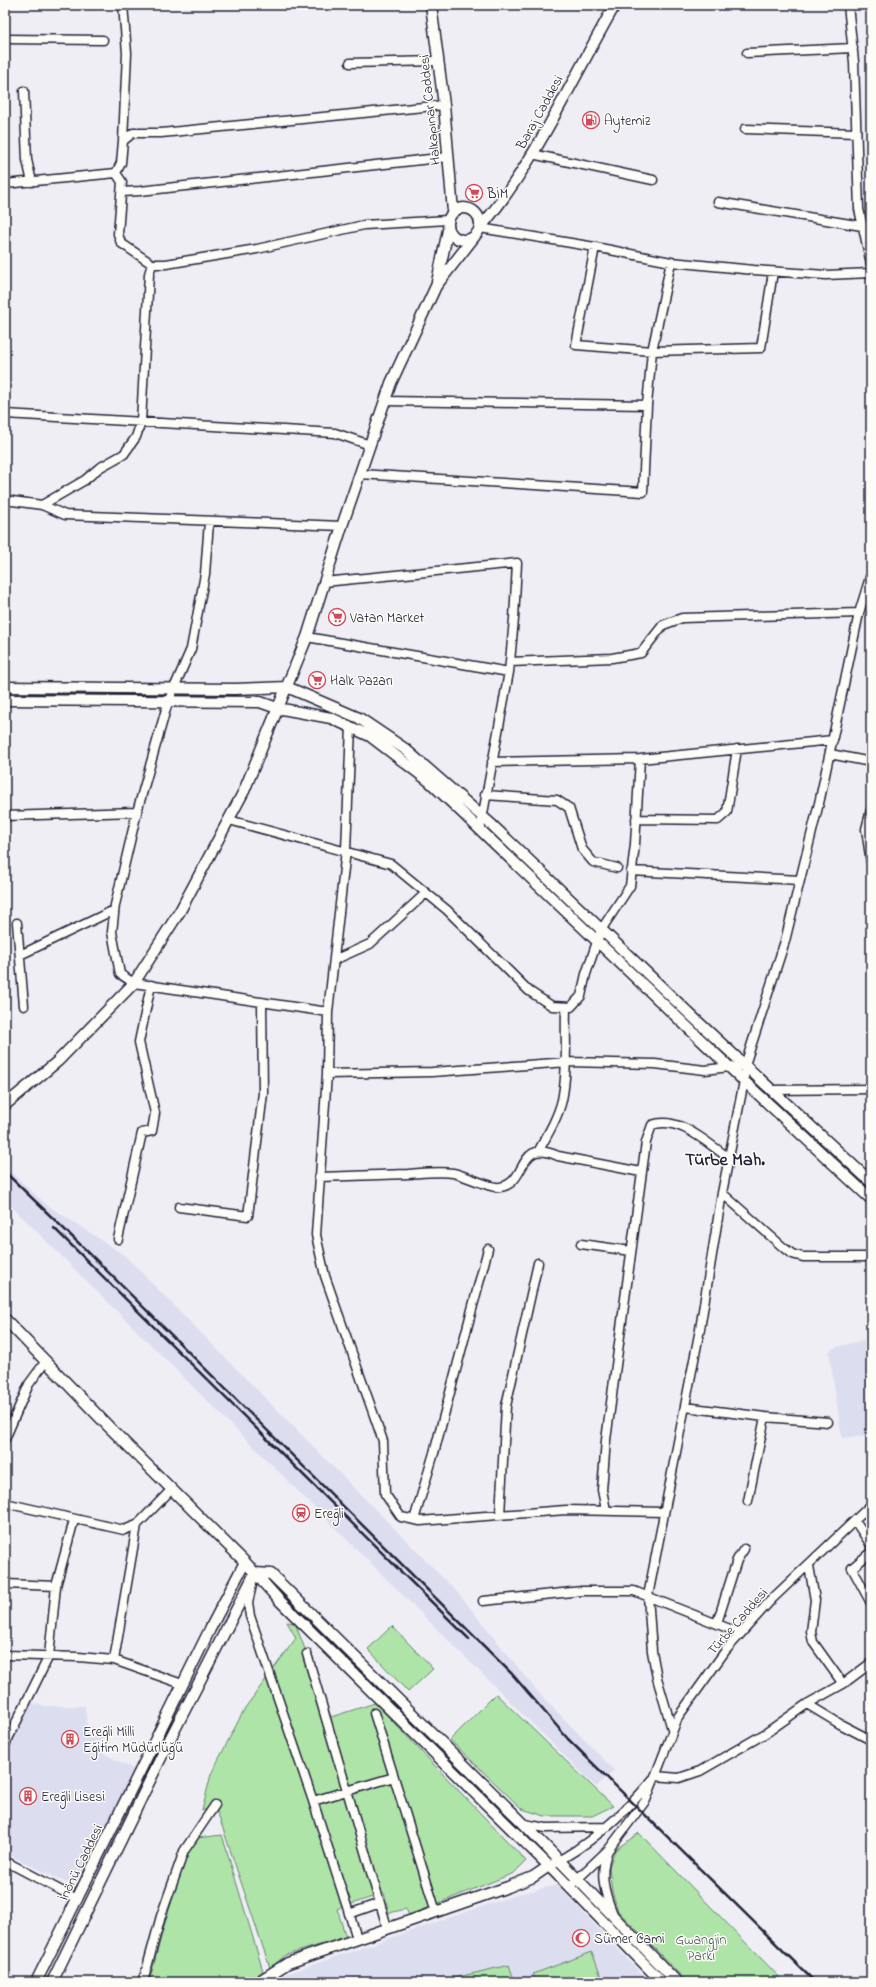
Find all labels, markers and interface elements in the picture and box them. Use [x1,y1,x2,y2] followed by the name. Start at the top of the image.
[414,54,447,166] street label: Halkapınar Caddesi
[511,72,569,155] street label: Baraj Caddesi
[581,110,601,130] fuel station icon: Aytemiz
[604,111,651,133] place label: Aytemiz
[464,183,484,203] supermarket icon: BİM
[486,184,508,205] place label: BİM
[327,607,347,627] supermarket icon: Vatan Market
[349,608,425,629] place label: Vatan Market
[307,670,327,690] supermarket icon: Halk Pazarı
[330,671,393,692] place label: Halk Pazarı
[685,1148,765,1174] district label: Türbe Mah.
[291,1503,311,1523] station icon: Ereğli
[314,1504,344,1526] place label: Ereğli
[703,1584,773,1660] street label: Türbe Caddesi
[83,1722,183,1760] place label: Ereğli Milli Eğitim Müdürlüğü
[60,1729,80,1749] building icon: Ereğli Milli Eğitim Müdürlüğü
[18,1786,38,1806] building icon: Ereğli Lisesi
[41,1787,105,1809] place label: Ereğli Lisesi
[54,1821,109,1904] street label: İnönü Caddesi
[571,1928,591,1948] mosque icon: Sümer Cami
[594,1929,665,1950] place label: Sümer Cami
[676,1930,727,1967] park label: Gwangjin Parkı

